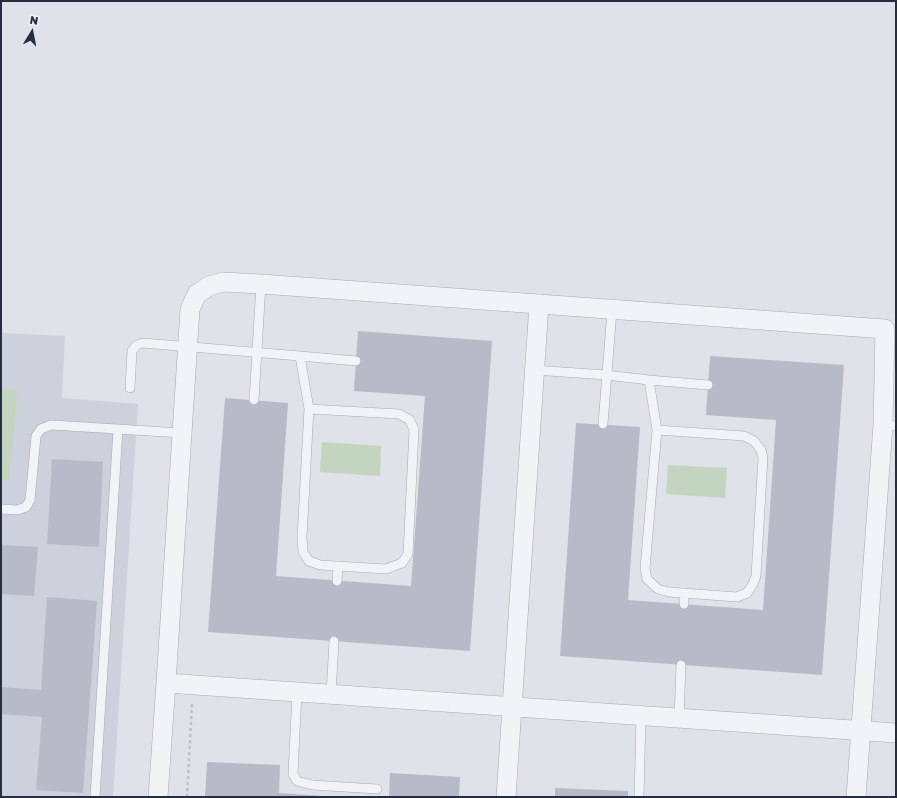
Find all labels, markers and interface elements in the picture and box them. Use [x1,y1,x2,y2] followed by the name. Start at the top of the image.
[12,12,52,52] north arrow
[29,13,39,27] text: N

